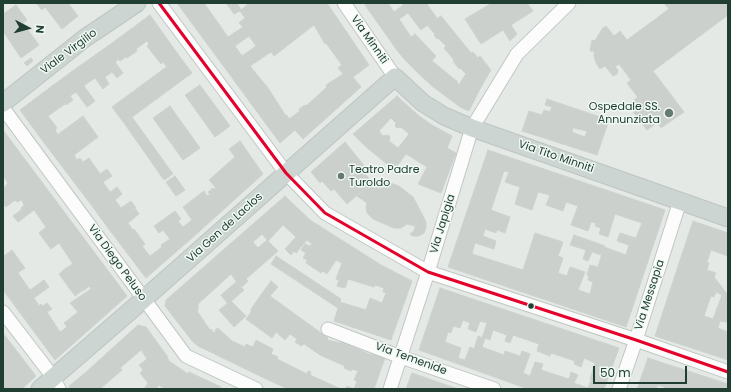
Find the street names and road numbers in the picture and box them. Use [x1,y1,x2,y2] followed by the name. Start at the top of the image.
[347,13,391,67] street label: Via Minniti
[38,27,100,77] street label: Viale Virgilio
[517,138,595,176] street label: Via Tito Minniti
[184,191,266,265] street label: Via Gen de Laclos
[428,193,458,255] street label: Via Japigia
[85,222,149,304] street label: Via Diego Peluso
[632,258,668,332] street label: Via Messapia
[373,340,449,378] street label: Via Temenide

